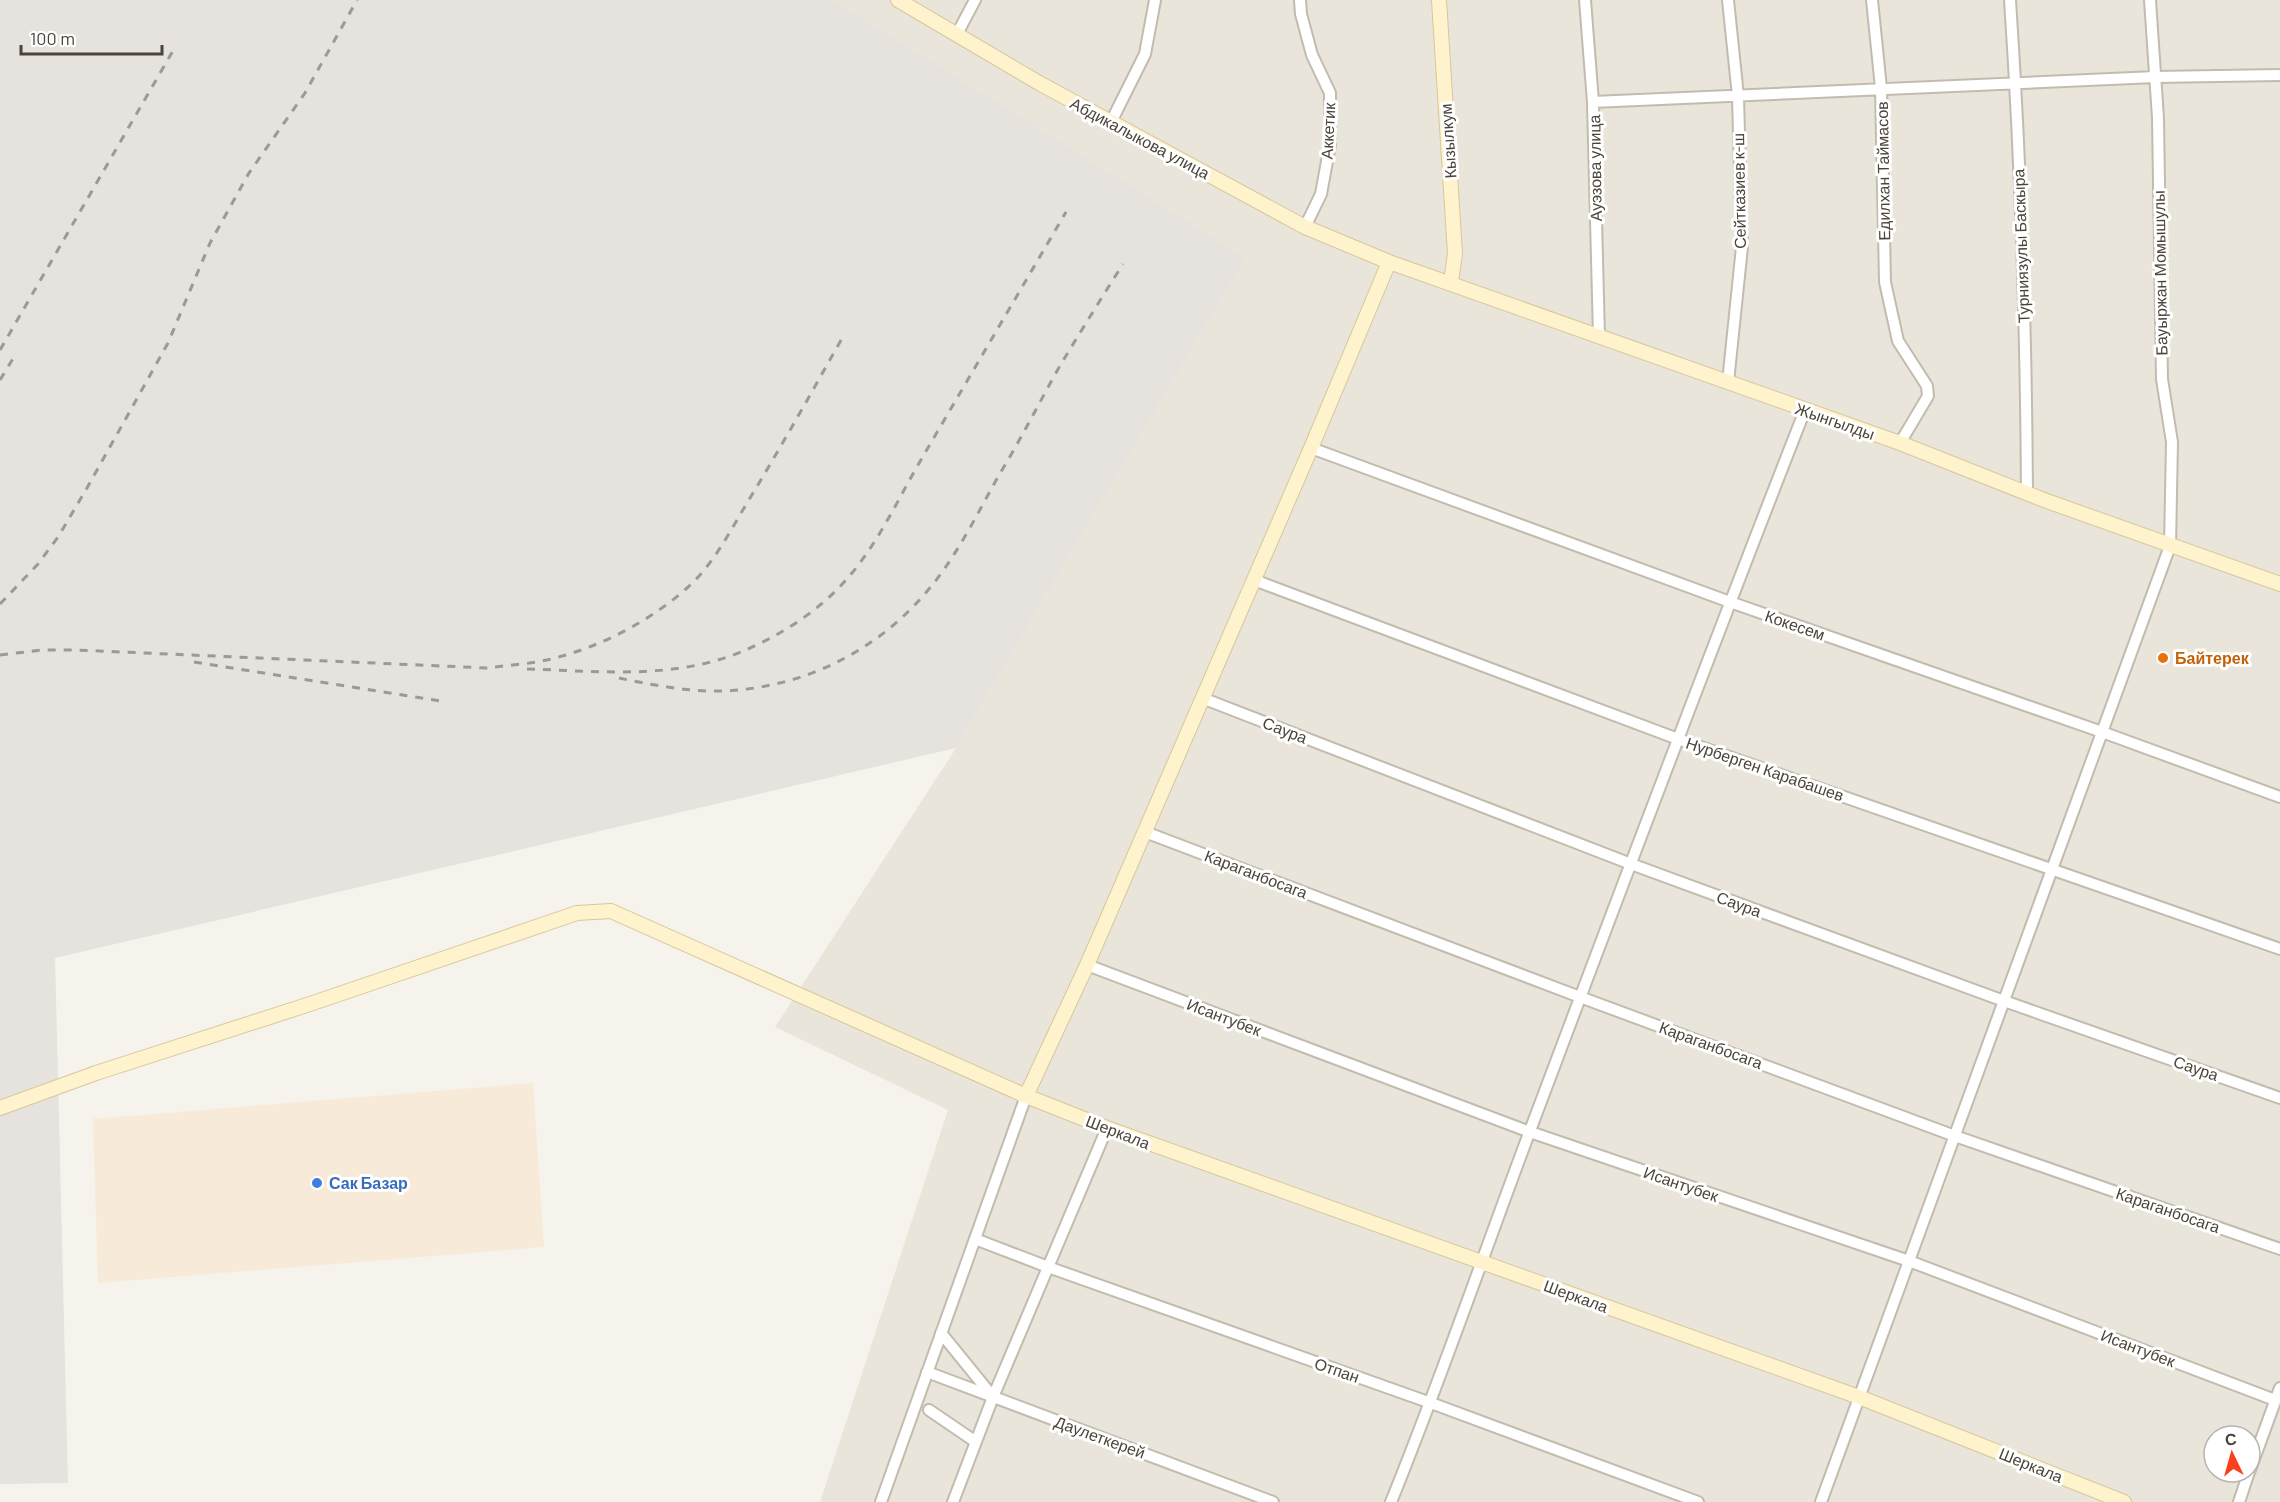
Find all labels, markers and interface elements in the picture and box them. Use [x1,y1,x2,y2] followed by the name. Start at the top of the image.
[21,18,162,56] scale bar
[30,27,75,49] text: 100 m
[1067,93,1213,182] street label: Абдикалыкова улица
[1317,101,1339,160] street label: Аккетик
[1872,101,1893,241] street label: Едилхан Таймасов
[1435,103,1460,179] street label: Кызылкум
[1584,114,1605,222] street label: Ауэзова улица
[1728,133,1749,249] street label: Сейтказиев к-ш
[2008,168,2033,324] street label: Турниязулы Баскыра
[2149,190,2170,356] street label: Бауыржан Момышулы
[1793,398,1877,443] street label: Жынгылды
[1763,605,1828,644] street label: Кокесем
[2175,648,2250,667] place label: Байтерек
[2156,651,2170,665] marker: Байтерек
[1260,712,1310,747] street label: Саура
[1684,733,1846,804] street label: Нурберген Карабашев
[1202,845,1310,902] street label: Караганбосага
[1714,887,1764,920] street label: Саура
[1184,994,1265,1040] street label: Исантубек
[1657,1017,1766,1072] street label: Караганбосага
[2171,1051,2221,1084] street label: Саура
[1084,1111,1153,1152] street label: Шеркала
[1641,1162,1722,1205] street label: Исантубек
[329,1173,408,1192] place label: Сак Базар
[310,1176,324,1190] marker: Сак Базар
[2114,1183,2223,1236] street label: Караганбосага
[1541,1275,1611,1316] street label: Шеркала
[2098,1325,2179,1371] street label: Исантубек
[1312,1353,1362,1386] street label: Отпан
[1052,1411,1148,1462] street label: Даулеткерей
[2202,1424,2262,1484] north arrow
[2224,1429,2238,1449] text: С
[1997,1443,2066,1486] street label: Шеркала

